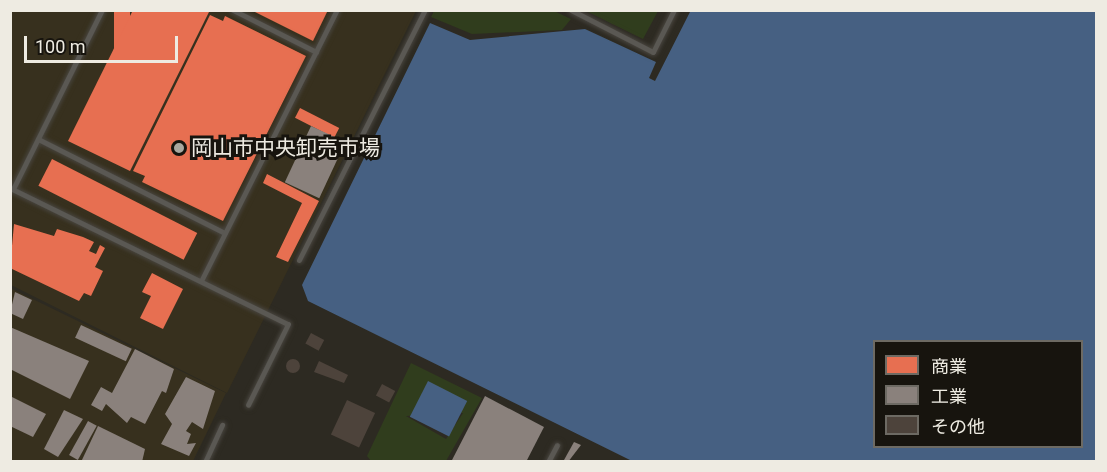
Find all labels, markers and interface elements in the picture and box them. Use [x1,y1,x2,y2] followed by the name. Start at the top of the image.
[27,24,182,62] scale bar
[35,36,86,57] text: 100 m
[191,135,380,161] place label: 岡山市中央卸売市場
[172,141,186,155] marker: 岡山市中央卸売市場
[873,340,1083,448] legend
[931,356,967,377] text: 商業
[931,386,967,407] text: 工業
[931,416,985,437] text: その他

